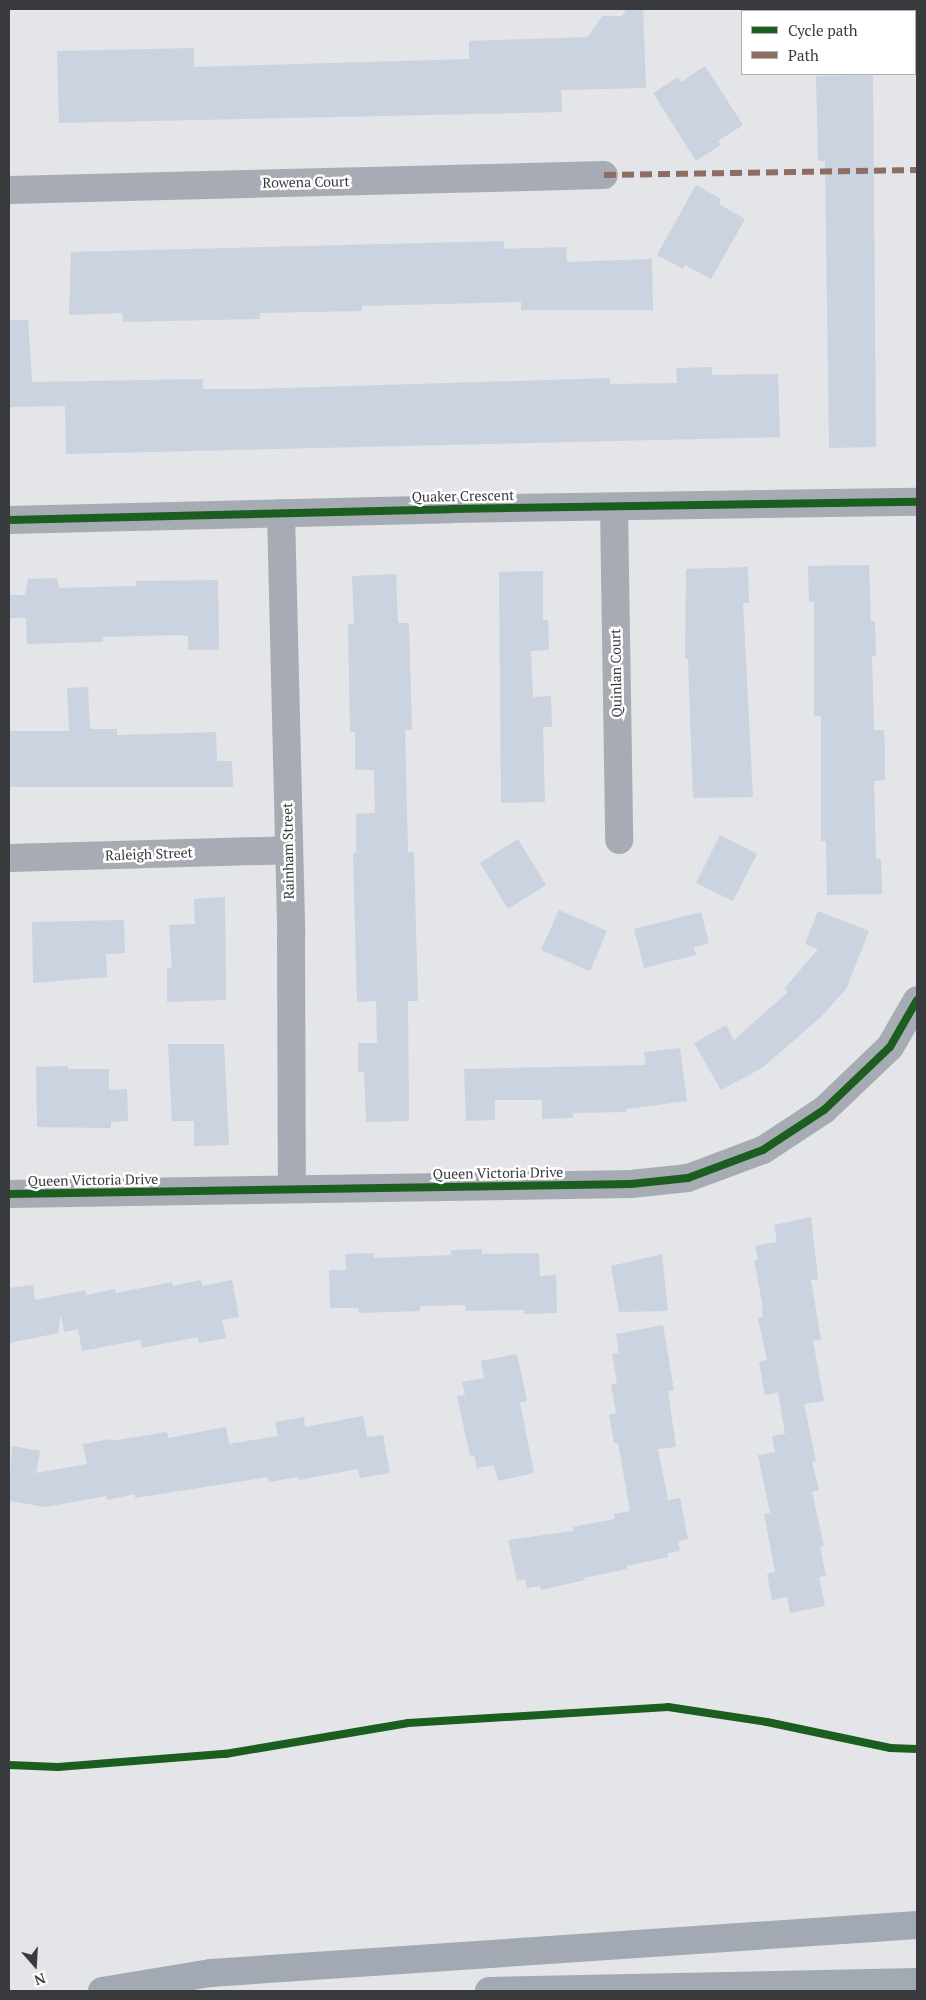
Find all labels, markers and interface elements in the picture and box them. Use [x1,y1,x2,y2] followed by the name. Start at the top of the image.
[741,10,916,75] legend
[788,20,858,40] text: Cycle path
[788,45,819,65] text: Path
[262,173,350,191] street label: Rowena Court
[412,487,514,505] street label: Quaker Crescent
[607,628,625,718] street label: Quinlan Court
[279,803,297,899] street label: Rainham Street
[105,844,193,864] street label: Raleigh Street
[432,1163,564,1183] street label: Queen Victoria Drive
[27,1170,159,1190] street label: Queen Victoria Drive
[10,1940,60,1990] north arrow
[32,1969,48,1990] text: N

